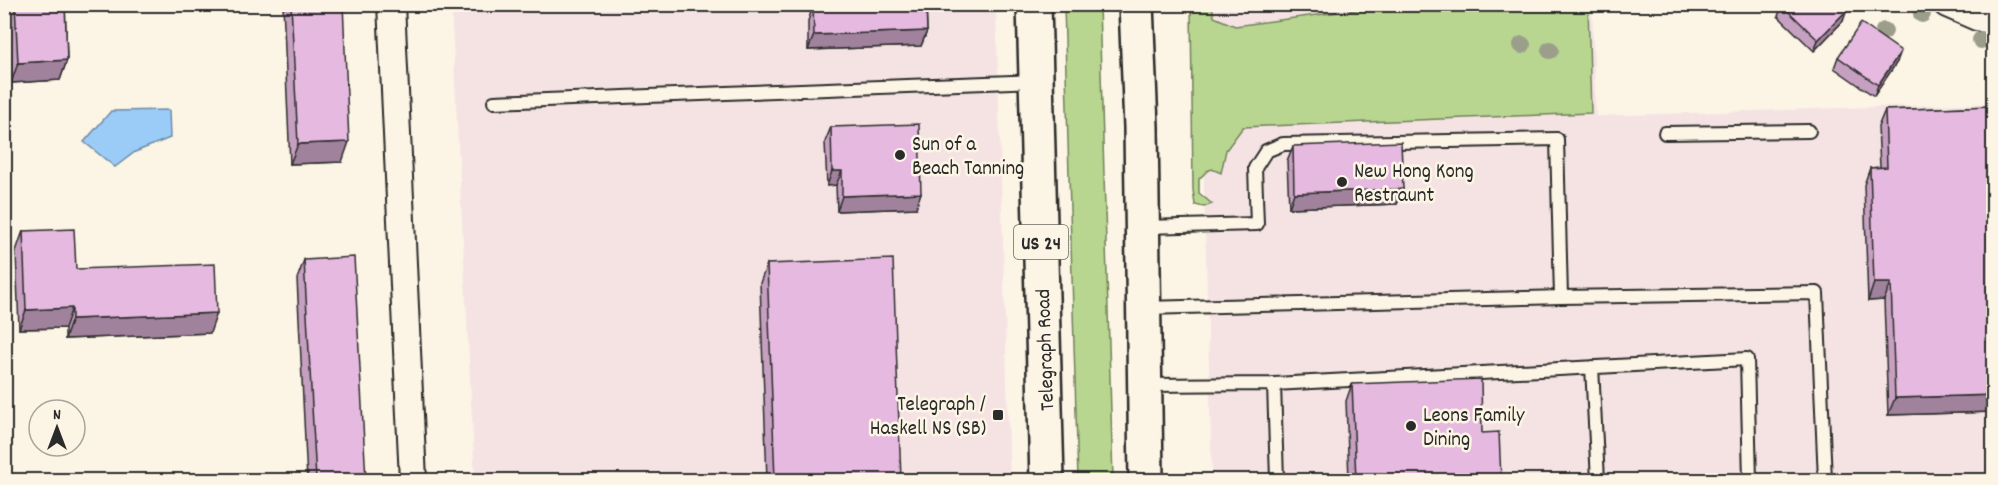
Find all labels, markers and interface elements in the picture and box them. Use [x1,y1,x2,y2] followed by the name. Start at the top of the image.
[912,131,1024,185] place label: Sun of a Beach Tanning
[893,148,907,162] marker: Sun of a Beach Tanning
[1354,158,1474,212] place label: New Hong Kong Restraunt
[1335,175,1349,189] marker: New Hong Kong Restraunt
[1014,225,1068,259] road number: US 24
[1030,288,1064,411] street label: Telegraph Road
[870,391,986,445] place label: Telegraph / Haskell NS (SB)
[27,398,87,458] north arrow
[1423,402,1525,456] place label: Leons Family Dining
[53,404,61,427] text: N
[991,408,1005,422] marker: Telegraph / Haskell NS (SB)
[1404,419,1418,433] marker: Leons Family Dining

